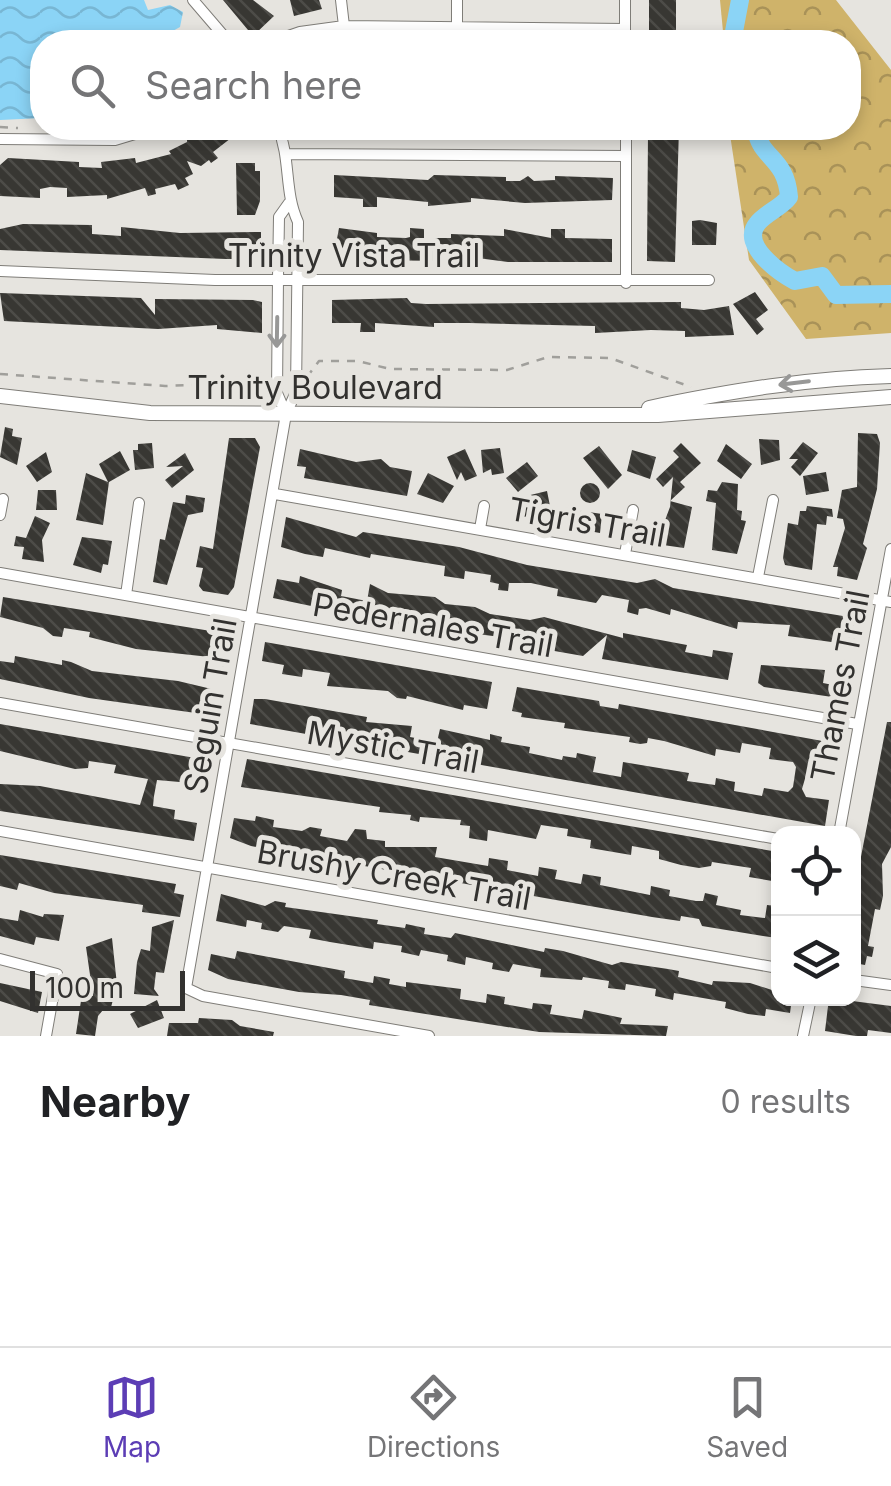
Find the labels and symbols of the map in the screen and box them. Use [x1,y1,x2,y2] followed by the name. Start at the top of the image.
[228,236,480,275] street label: Trinity Vista Trail
[268,316,287,348] one-way arrow
[187,368,443,407] street label: Trinity Boulevard
[778,374,810,392] one-way arrow
[506,489,668,555] street label: Tigris Trail
[310,585,556,665] street label: Pedernales Trail
[802,587,878,785] street label: Thames Trail
[175,615,245,797] street label: Seguin Trail
[304,713,482,781] street label: Mystic Trail
[254,832,534,918] street label: Brushy Creek Trail
[30,966,185,1010] scale bar

